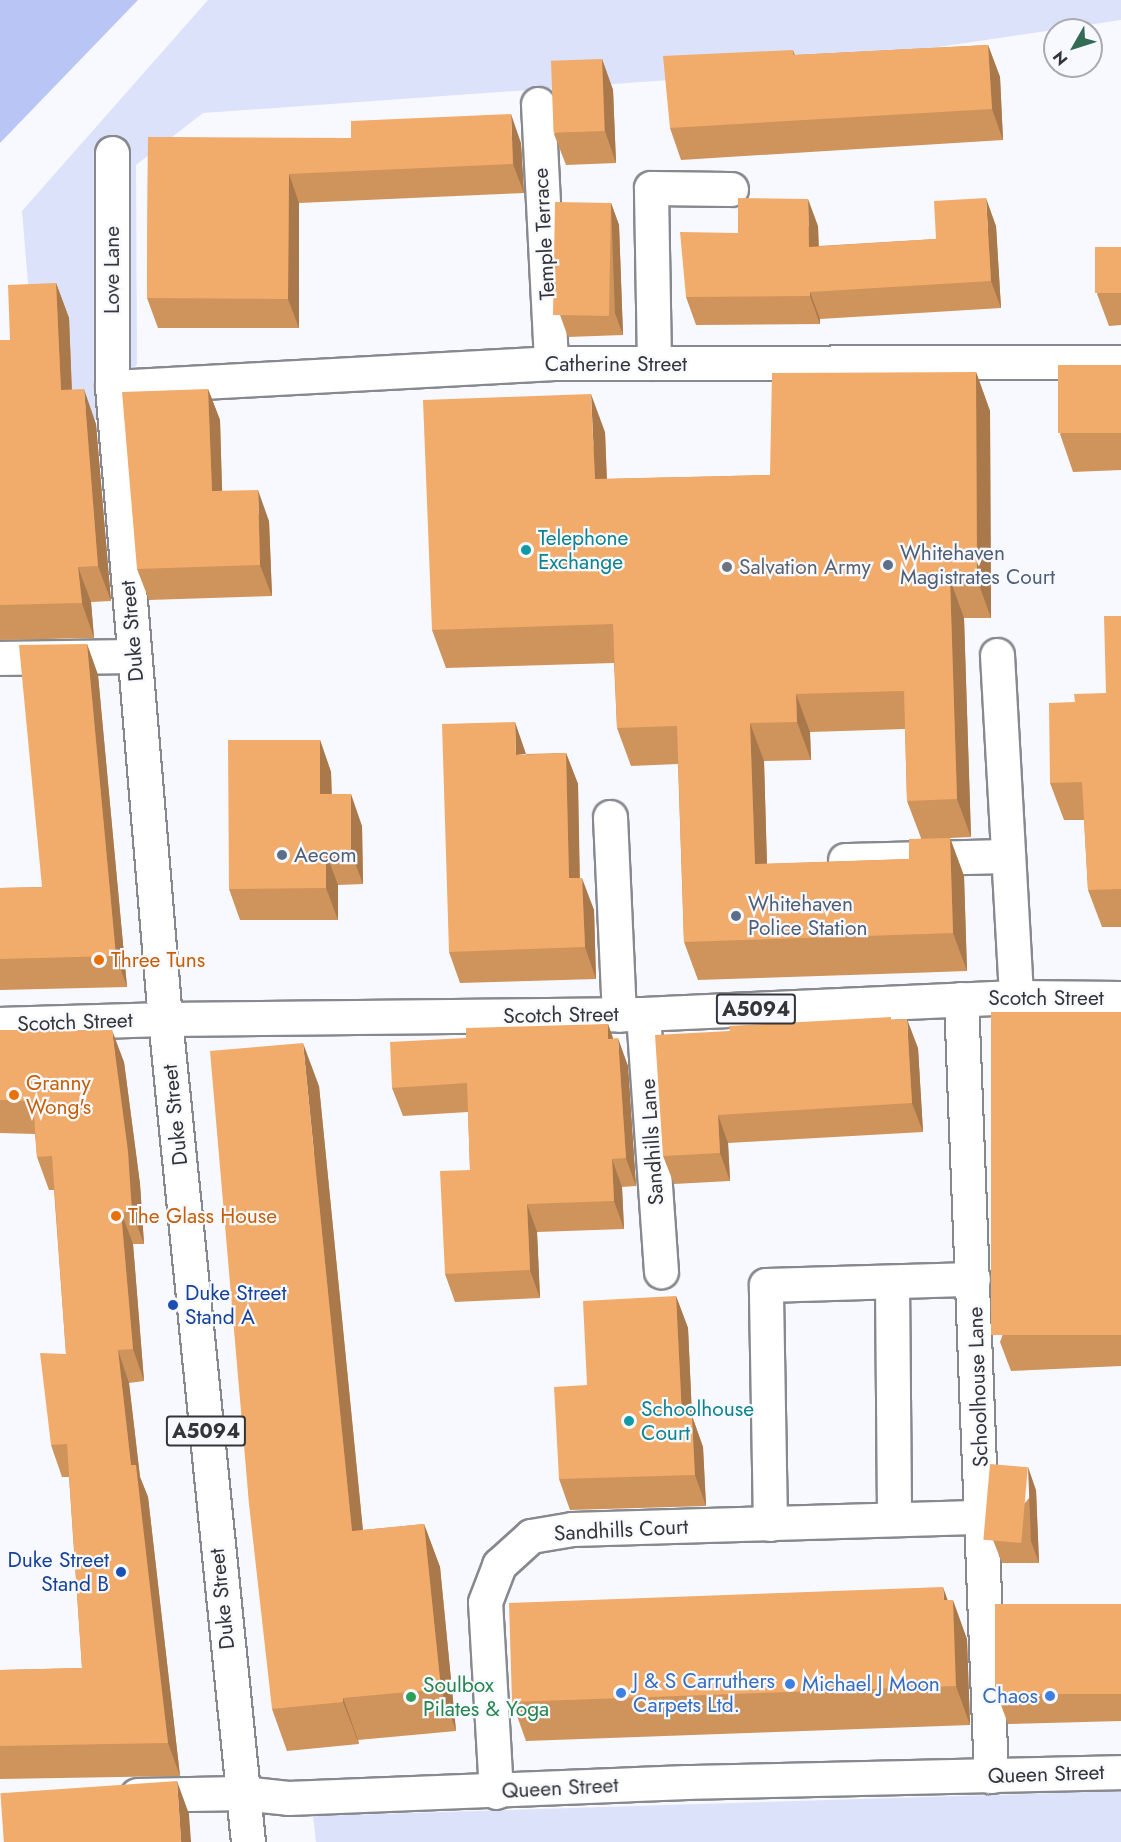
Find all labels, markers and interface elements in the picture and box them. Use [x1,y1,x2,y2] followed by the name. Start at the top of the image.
[1043,18,1103,78] north arrow
[1047,46,1073,71] text: N
[528,167,560,301] street label: Temple Terrace
[99,226,125,314] street label: Love Lane
[545,351,687,377] street label: Catherine Street
[538,525,628,575] place label: Telephone Exchange
[900,540,1055,590] place label: Whitehaven Magistrates Court
[519,543,533,557] marker: Telephone Exchange
[739,554,871,580] place label: Salvation Army
[881,558,895,572] marker: Whitehaven Magistrates Court
[720,560,734,574] marker: Salvation Army
[115,579,149,683] street label: Duke Street
[294,842,357,868] place label: Aecom
[275,848,289,862] marker: Aecom
[748,891,867,941] place label: Whitehaven Police Station
[729,909,743,923] marker: Whitehaven Police Station
[111,947,205,973] place label: Three Tuns
[92,953,106,967] marker: Three Tuns
[988,985,1104,1011] street label: Scotch Street
[716,992,796,1026] road number: A5094
[503,1001,619,1029] street label: Scotch Street
[17,1007,133,1037] street label: Scotch Street
[157,1063,193,1167] street label: Duke Street
[26,1070,91,1120] place label: Granny Wong's
[635,1078,669,1206] street label: Sandhills Lane
[7,1088,21,1102] marker: Granny Wong's
[128,1203,277,1229] place label: The Glass House
[109,1209,123,1223] marker: The Glass House
[185,1280,286,1330] place label: Duke Street Stand A
[166,1298,180,1312] marker: Duke Street Stand A
[963,1306,993,1468] street label: Schoolhouse Lane
[641,1396,754,1446] place label: Schoolhouse Court
[166,1414,246,1448] road number: A5094
[622,1414,636,1428] marker: Schoolhouse Court
[553,1514,689,1546] street label: Sandhills Court
[8,1547,109,1597] place label: Duke Street Stand B
[204,1547,240,1651] street label: Duke Street
[114,1565,128,1579] marker: Duke Street Stand B
[633,1668,775,1718] place label: J & S Carruthers Carpets Ltd.
[802,1671,940,1697] place label: Michael J Moon
[423,1672,549,1722] place label: Soulbox Pilates & Yoga
[783,1677,797,1691] marker: Michael J Moon
[983,1683,1038,1709] place label: Chaos
[614,1686,628,1700] marker: J & S Carruthers Carpets Ltd.
[1043,1689,1057,1703] marker: Chaos
[404,1690,418,1704] marker: Soulbox Pilates & Yoga
[987,1759,1105,1789] street label: Queen Street
[501,1772,619,1804] street label: Queen Street

